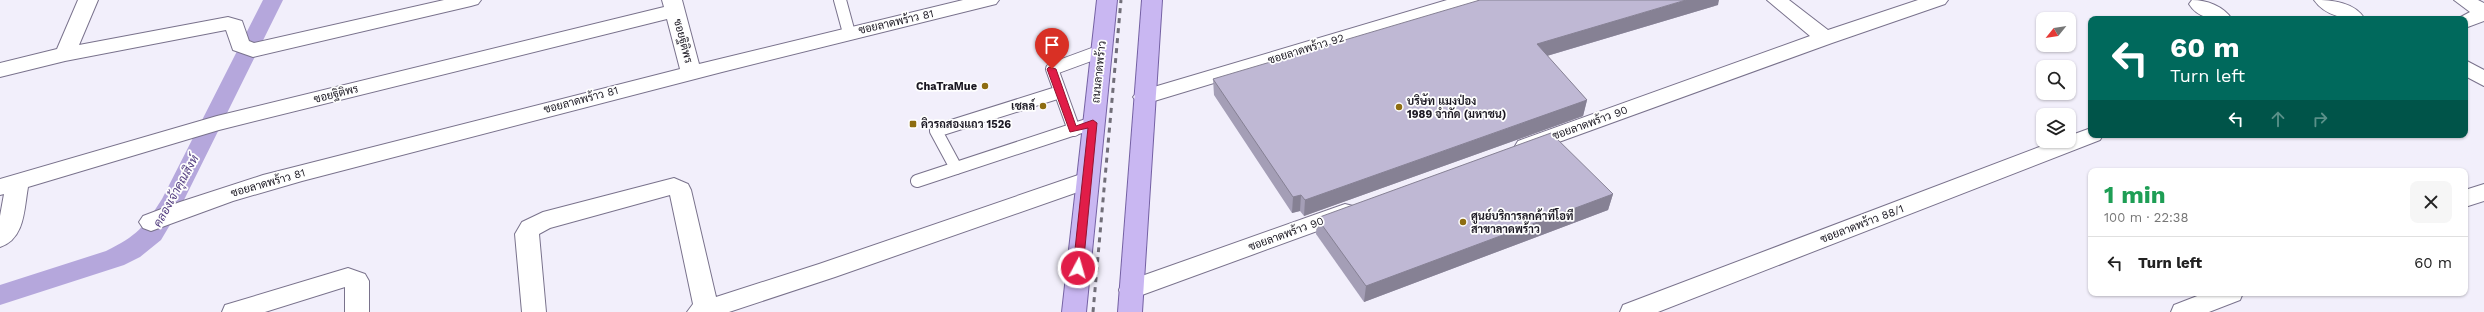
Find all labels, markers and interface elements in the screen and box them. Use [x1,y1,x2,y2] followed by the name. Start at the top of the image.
[857,6,935,37] street label: ซอยลาดพร้าว 81
[2036,12,2076,52] north arrow
[2036,12,2076,148] map controls
[670,17,695,65] street label: ซอยฐิติพร
[1035,28,1069,69] pin
[1266,30,1346,67] street label: ซอยลาดพร้าว 92
[2170,31,2240,64] text: 60 m
[2104,32,2156,84] icon: left
[1041,34,1063,56] icon: arrive
[1088,40,1109,104] street label: ถนนลาดพร้าว
[2036,60,2076,100] button: search
[2170,65,2245,86] text: Turn left
[916,80,977,93] place label: ChaTraMue
[980,81,990,91] marker: ChaTraMue
[312,82,360,107] street label: ซอยฐิติพร
[542,83,620,116] street label: ซอยลาดพร้าว 81
[1407,93,1506,121] place label: บริษัท แมงป่อง 1989 จำกัด (มหาชน)
[1011,98,1036,113] place label: เชลล์
[1038,101,1048,111] marker: เชลล์
[1394,102,1404,112] marker: บริษัท แมงป่อง 1989 จำกัด (มหาชน)
[1550,102,1630,143] street label: ซอยลาดพร้าว 90
[2036,108,2076,148] button: layers
[2225,108,2247,130] icon: left
[2267,108,2289,130] icon: ahead
[2309,108,2331,130] icon: right
[921,117,1011,131] place label: คิวรถสองแถว 1526
[908,119,918,129] marker: คิวรถสองแถว 1526
[150,150,204,230] water label: คลองเจ้าคุณสิงห์
[229,165,307,200] street label: ซอยลาดพร้าว 81
[2104,181,2166,209] text: 1 min
[2410,181,2452,223] button: close
[1818,201,1906,246] street label: ซอยลาดพร้าว 88/1
[1471,208,1574,236] place label: ศูนย์บริการลูกค้าทีโอที สาขาลาดพร้าว
[2104,210,2188,225] text: 100 m · 22:38
[1246,213,1326,254] street label: ซอยลาดพร้าว 90
[1458,217,1468,227] marker: ศูนย์บริการลูกค้าทีโอที สาขาลาดพร้าว
[1057,247,1099,289] position arrow
[2104,252,2126,274] icon: left
[2138,254,2202,272] text: Turn left
[2414,254,2452,272] text: 60 m

